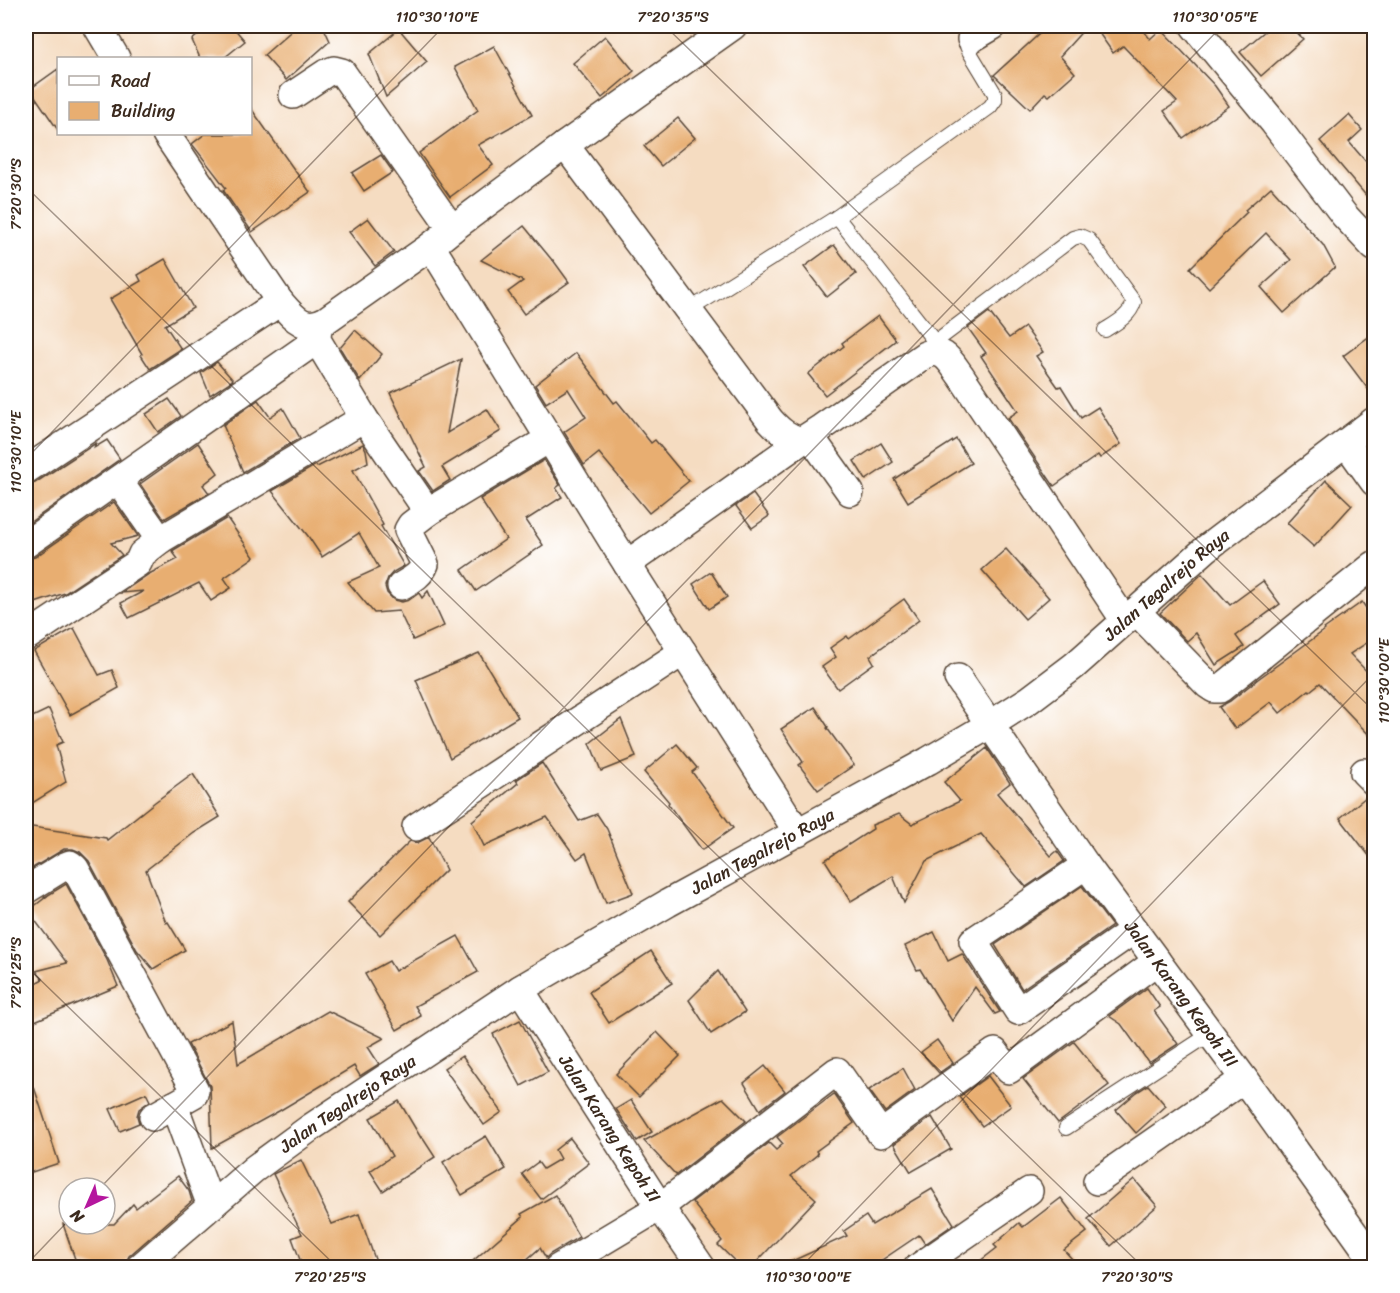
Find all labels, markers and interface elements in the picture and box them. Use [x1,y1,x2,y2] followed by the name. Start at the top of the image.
[396,4,480,30] text: 110°30'10"E
[637,4,709,30] text: 7°20'35"S
[1172,4,1259,30] text: 110°30'05"E
[57,57,252,135] legend
[111,65,151,97] text: Road
[111,95,175,127] text: Building
[3,157,29,230] text: 7°20'30"S
[3,409,29,493] text: 110°30'10"E
[1095,519,1238,650] street label: Jalan Tegalrejo Raya
[1371,637,1397,724] text: 110°30'00"E
[684,798,841,904] street label: Jalan Tegalrejo Raya
[1115,913,1247,1075] street label: Jalan Karang Kepoh III
[3,936,29,1009] text: 7°20'25"S
[271,1045,424,1162] street label: Jalan Tegalrejo Raya
[549,1047,670,1210] street label: Jalan Karang Kepoh II
[57,1176,117,1236] north arrow
[62,1202,92,1231] text: N
[294,1264,367,1290] text: 7°20'25"S
[765,1264,852,1290] text: 110°30'00"E
[1101,1264,1174,1290] text: 7°20'30"S

